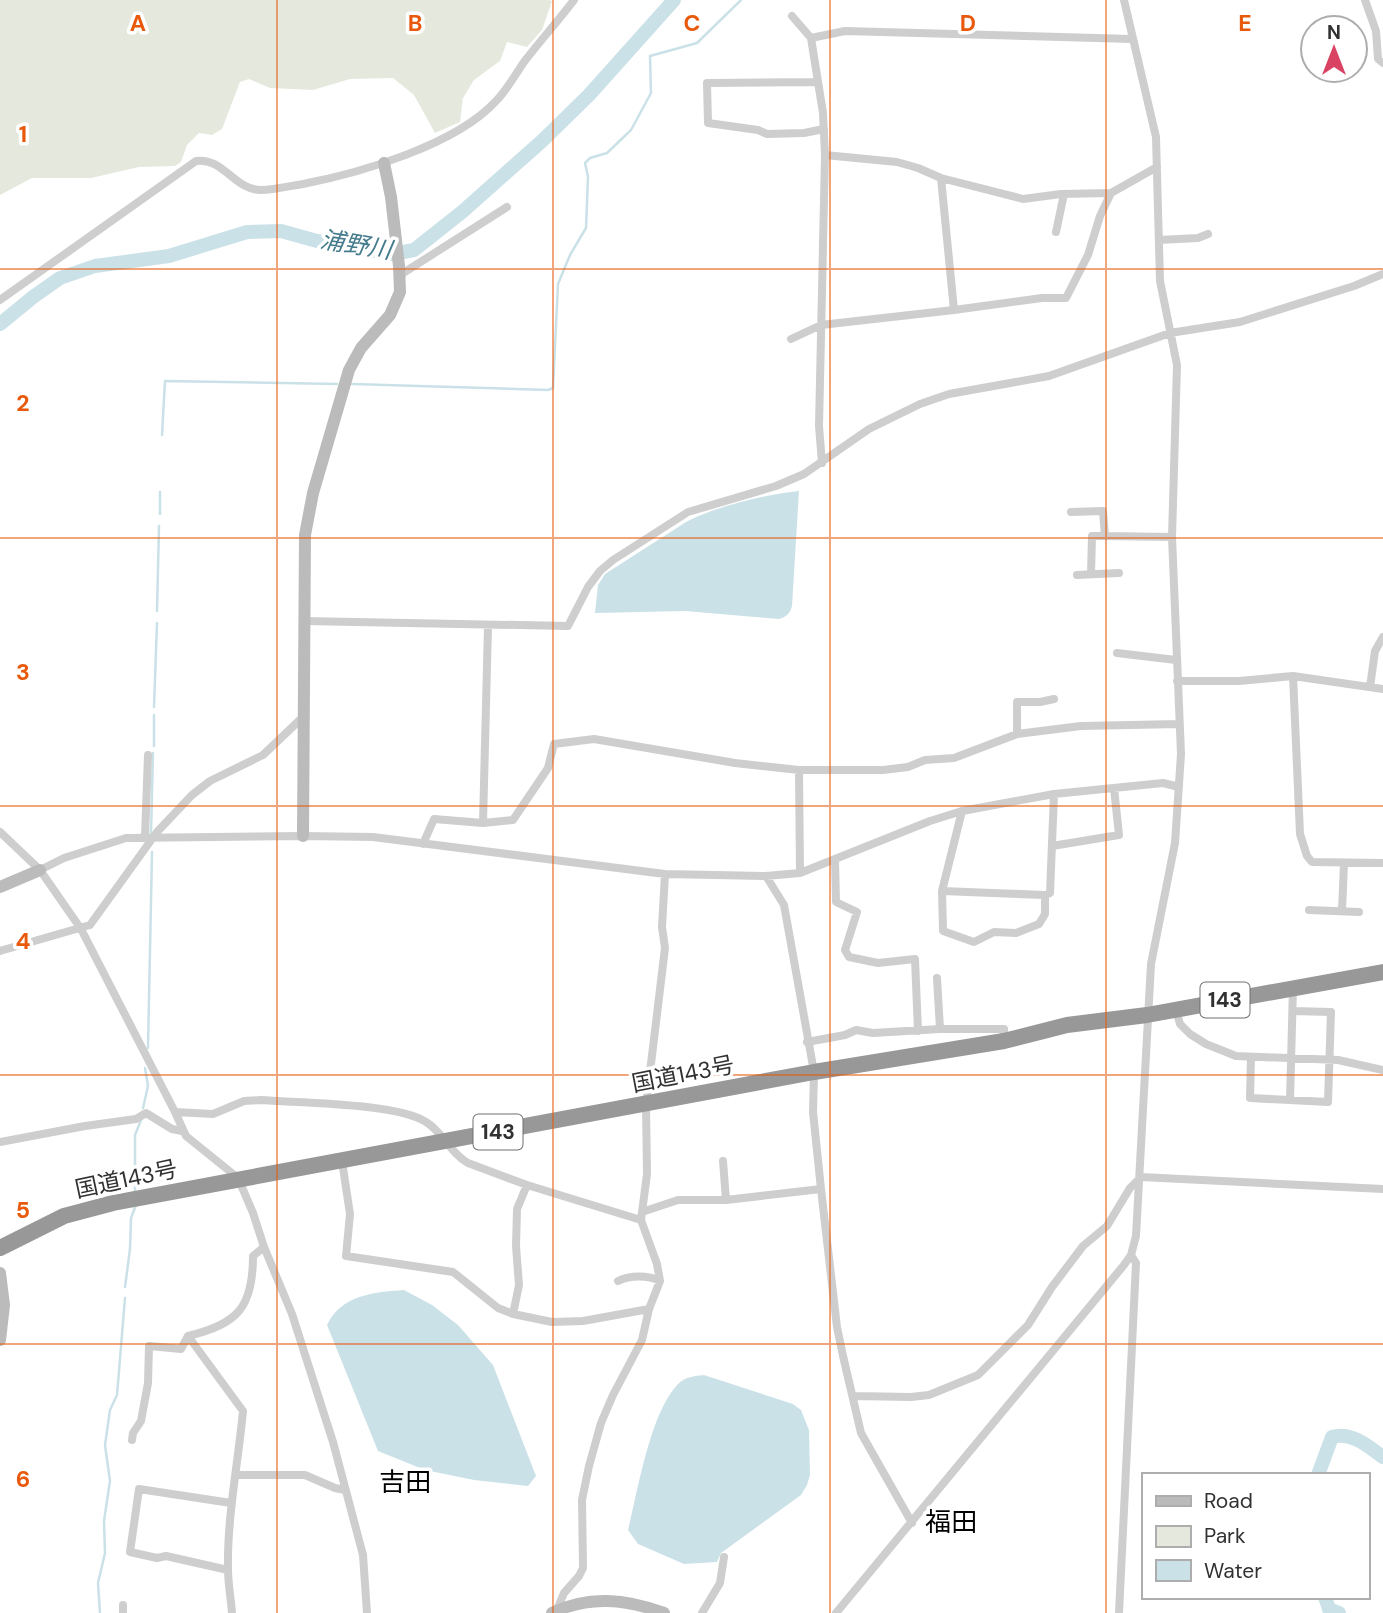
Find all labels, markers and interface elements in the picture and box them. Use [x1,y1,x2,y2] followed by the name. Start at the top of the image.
[130,8,146,38] text: A
[408,8,422,38] text: B
[684,8,700,38] text: C
[960,8,976,38] text: D
[1238,8,1252,38] text: E
[1299,14,1369,84] north arrow
[1327,20,1341,45] text: N
[19,119,27,149] text: 1
[318,224,397,266] water label: 浦野川
[16,388,30,418] text: 2
[16,657,30,687] text: 3
[16,926,31,956] text: 4
[1200,982,1250,1018] road number: 143
[629,1049,737,1099] street label: 国道143号
[474,1114,522,1150] road number: 143
[72,1154,180,1204] street label: 国道143号
[16,1195,30,1225] text: 5
[16,1464,30,1494] text: 6
[379,1465,431,1499] district label: 吉田
[1142,1473,1369,1599] legend
[1204,1487,1253,1515] text: Road
[925,1505,977,1539] district label: 福田
[1204,1522,1246,1550] text: Park
[1204,1557,1262,1585] text: Water

